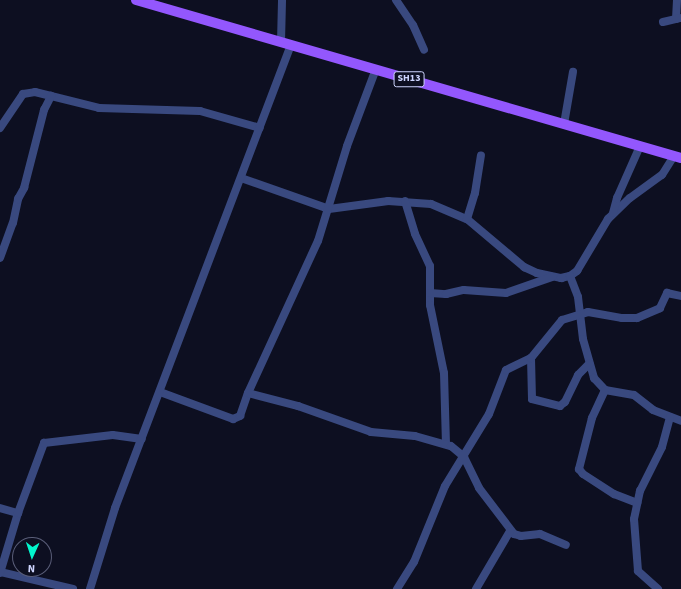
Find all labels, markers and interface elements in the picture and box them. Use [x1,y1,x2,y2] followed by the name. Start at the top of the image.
[393,71,425,87] road number: SH13
[12,537,52,577] north arrow
[27,561,35,576] text: N

